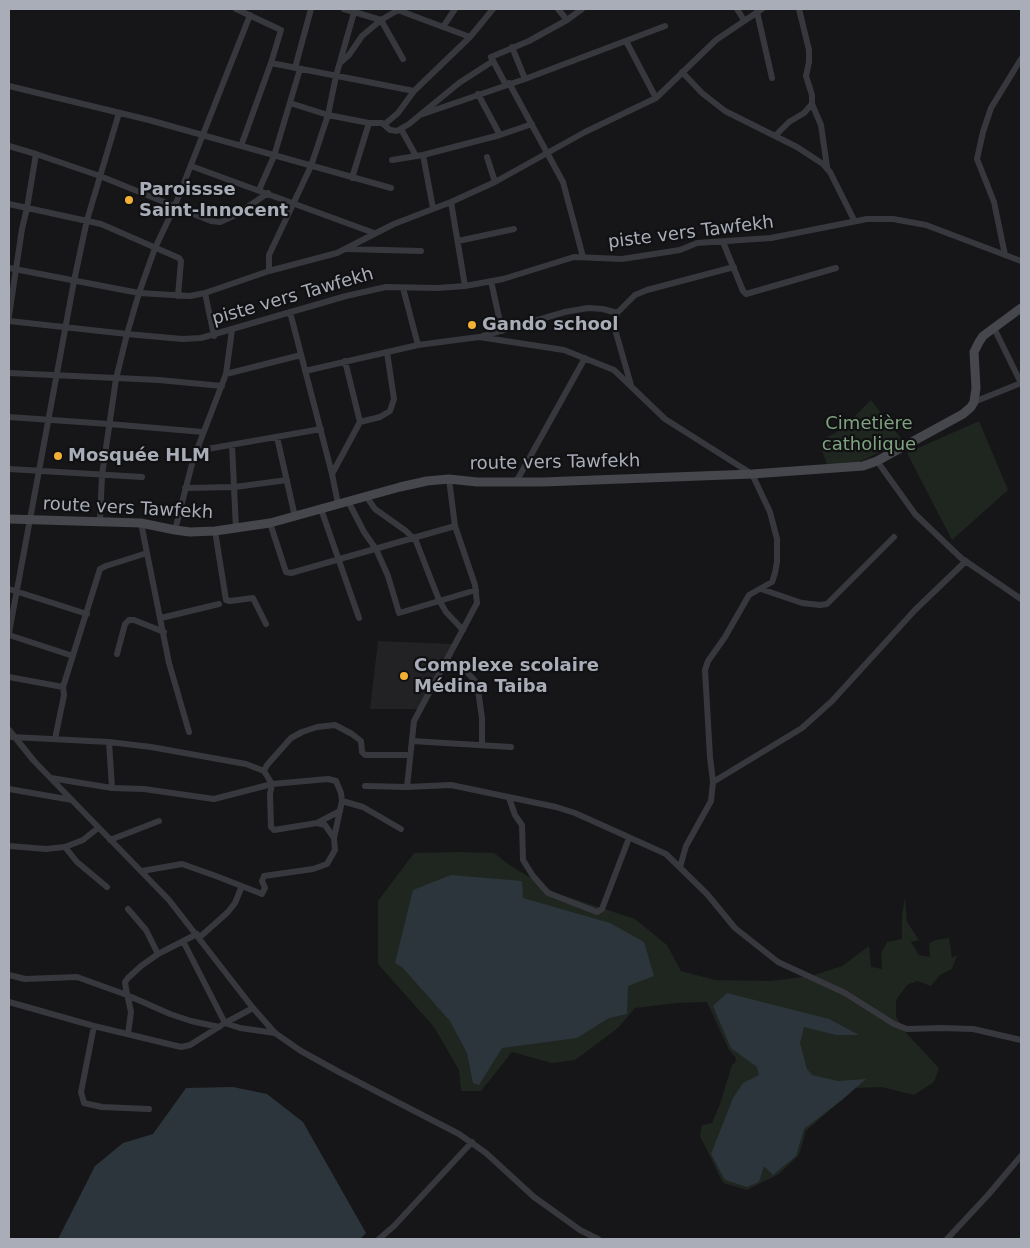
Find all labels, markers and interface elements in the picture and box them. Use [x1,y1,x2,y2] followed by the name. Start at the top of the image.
[139,179,288,222] place label: Paroissse Saint-Innocent
[123,194,135,206] marker: Paroissse Saint-Innocent
[607,212,775,254] street label: piste vers Tawfekh
[210,264,376,330] street label: piste vers Tawfekh
[482,314,618,336] place label: Gando school
[466,319,478,331] marker: Gando school
[822,413,916,456] park label: Cimetière catholique
[68,445,210,467] place label: Mosquée HLM
[52,450,64,462] marker: Mosquée HLM
[470,451,640,475] street label: route vers Tawfekh
[42,494,214,524] street label: route vers Tawfekh
[414,655,599,698] place label: Complexe scolaire Médina Taiba
[398,670,410,682] marker: Complexe scolaire Médina Taiba

